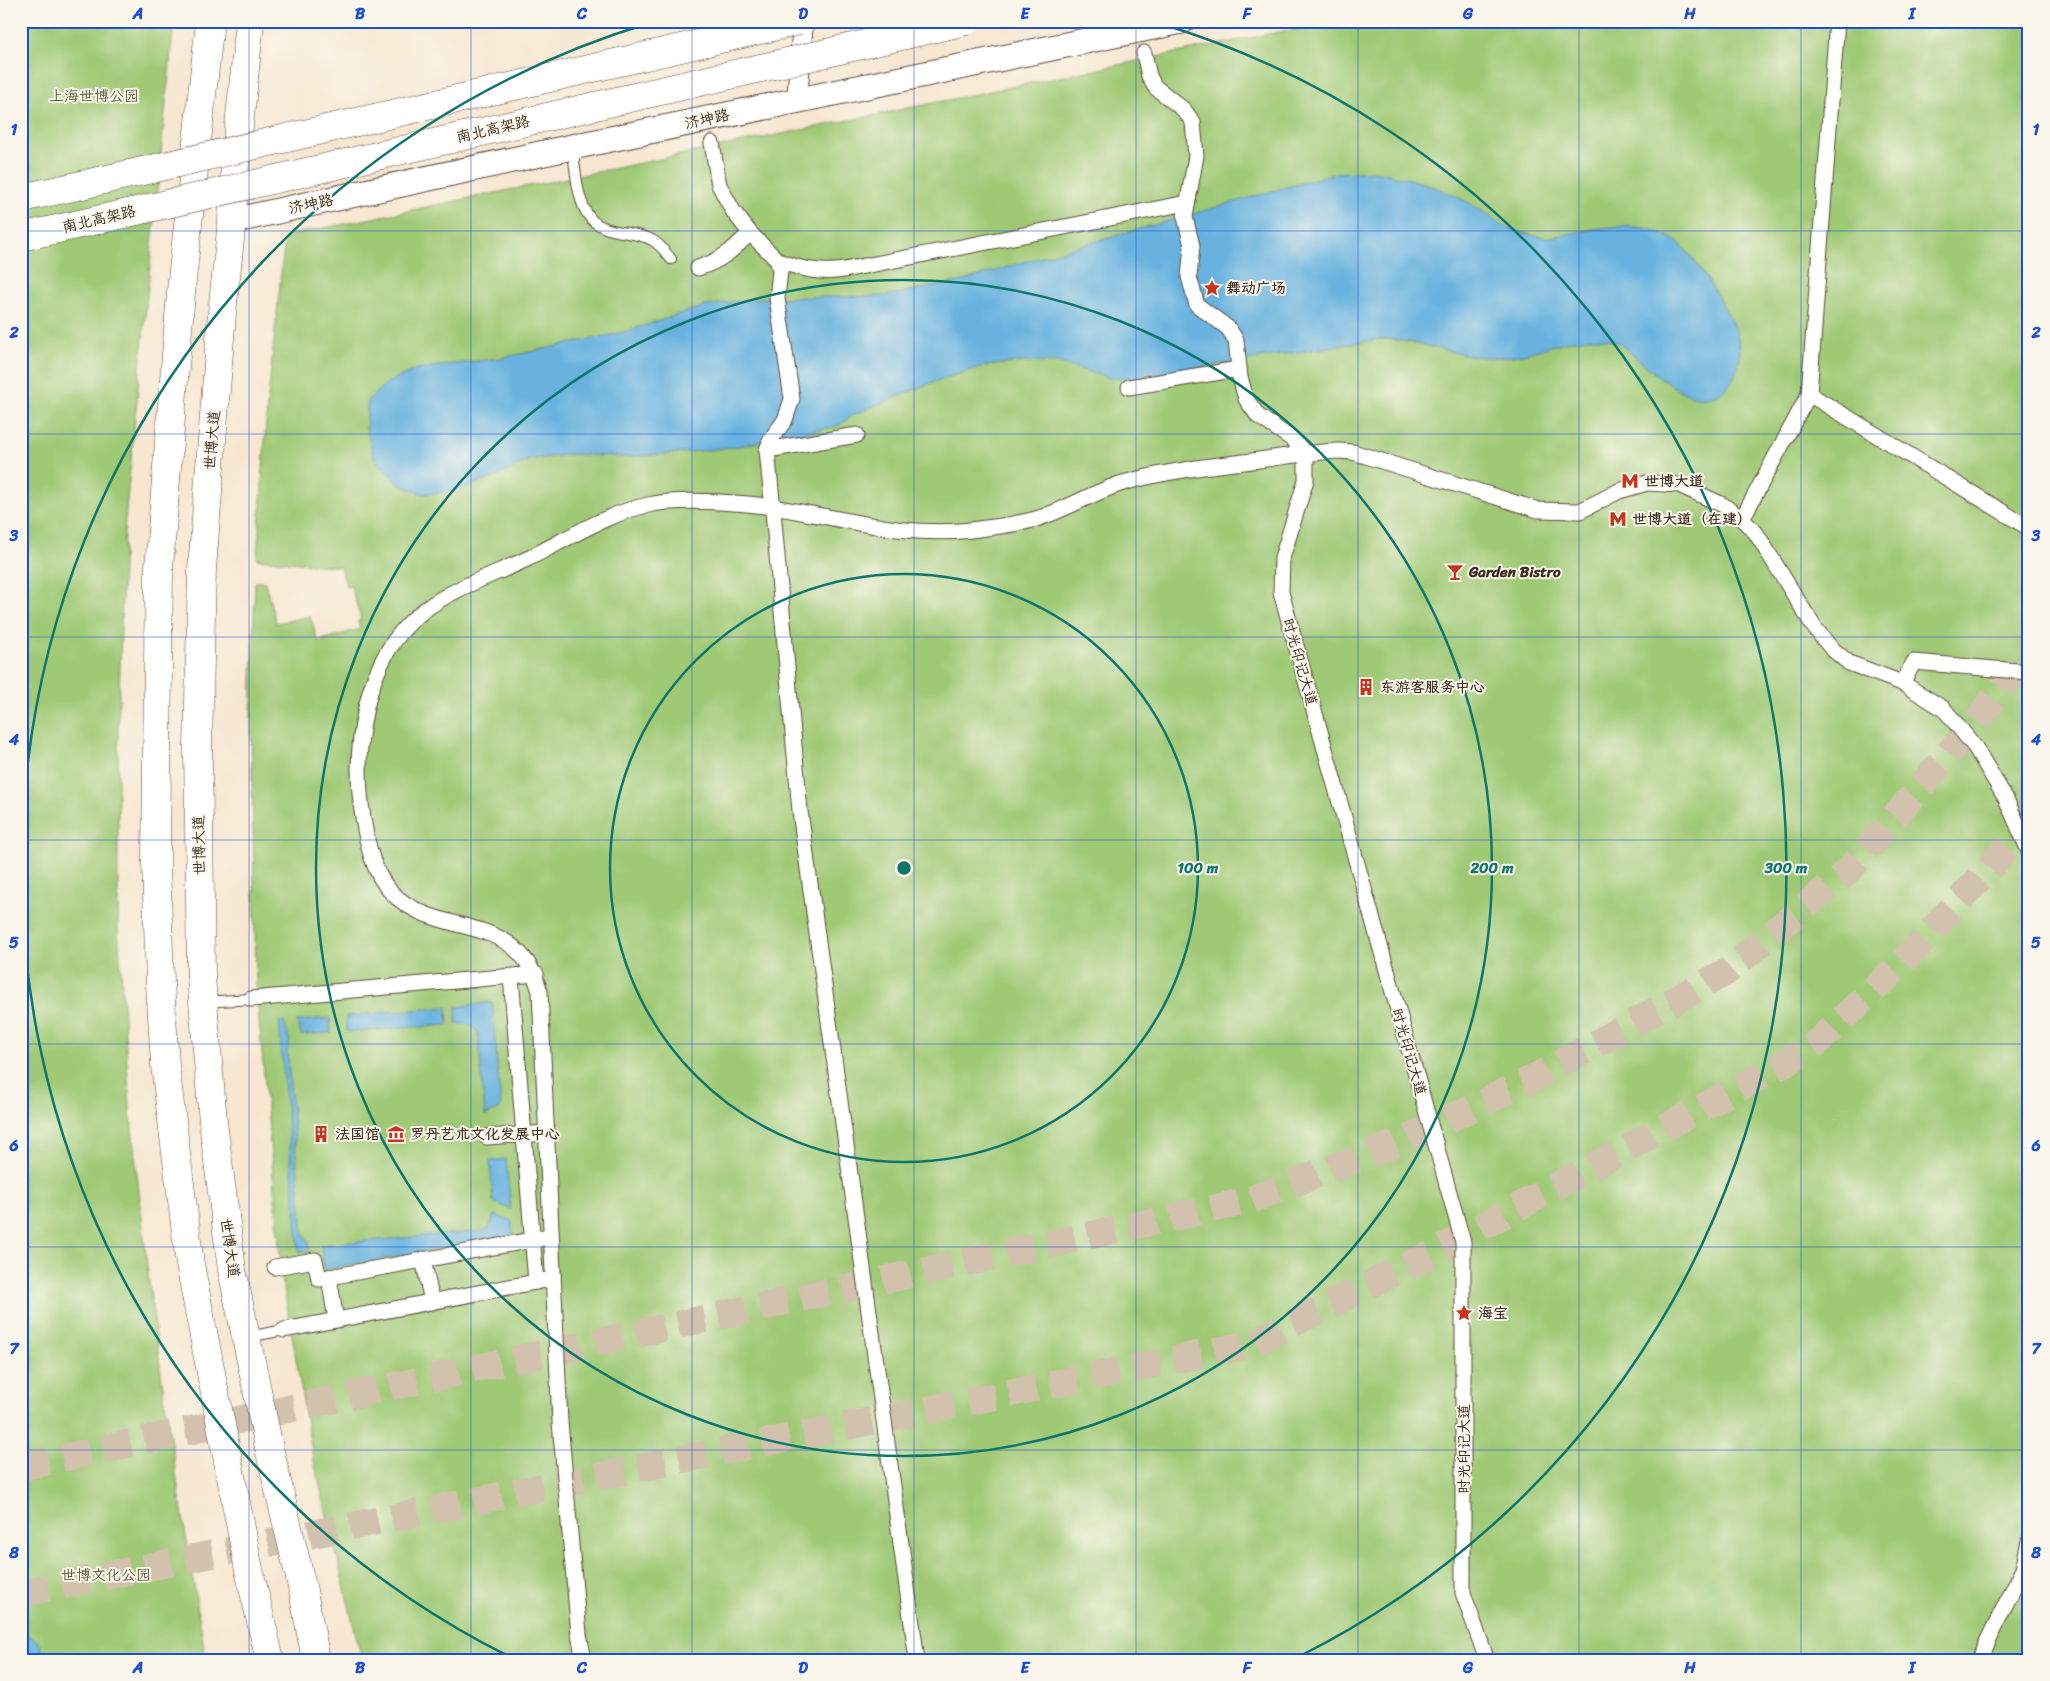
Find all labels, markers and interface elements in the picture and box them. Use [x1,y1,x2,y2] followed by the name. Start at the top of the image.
[132,0,143,28] text: A
[355,0,366,28] text: B
[576,0,588,28] text: C
[798,0,808,28] text: D
[1021,0,1031,28] text: E
[1242,0,1253,28] text: F
[1462,0,1474,28] text: G
[1683,0,1696,28] text: H
[1908,0,1917,28] text: I
[49,83,139,109] park label: 上海世博公园
[682,102,732,136] street label: 济坤路
[454,108,532,150] street label: 南北高架路
[11,115,18,144] text: 1
[2033,115,2040,144] text: 1
[286,187,336,221] street label: 济坤路
[60,198,138,240] street label: 南北高架路
[1226,275,1286,301] place label: 舞动广场
[1202,278,1222,298] place icon: 舞动广场
[8,318,19,347] text: 2
[2030,318,2041,347] text: 2
[196,409,228,471] street label: 世博大道
[1644,468,1704,494] place label: 世博大道
[1620,471,1640,491] metro station icon: 世博大道
[1632,506,1752,532] place label: 世博大道（在建）
[1608,509,1628,529] metro station icon: 世博大道（在建）
[9,521,19,550] text: 3
[2031,521,2041,550] text: 3
[1468,559,1561,585] place label: Garden Bistro
[1445,562,1465,582] bar icon: Garden Bistro
[1275,615,1325,709] street label: 时光印记大道
[1380,674,1485,700] place label: 东游客服务中心
[1356,677,1376,697] building icon: 东游客服务中心
[8,725,19,754] text: 4
[2030,725,2041,754] text: 4
[185,815,213,875] street label: 世博大道
[1178,855,1219,881] text: 100 m
[1469,855,1514,881] text: 200 m
[1764,855,1808,881] text: 300 m
[895,859,913,877] centre of rings
[9,928,19,957] text: 5
[2031,928,2041,957] text: 5
[1384,1005,1434,1099] street label: 时光印记大道
[335,1121,380,1147] place label: 法国馆
[410,1121,560,1147] place label: 罗丹艺术文化发展中心
[311,1124,331,1144] building icon: 法国馆
[386,1124,406,1144] museum icon: 罗丹艺术文化发展中心
[8,1131,19,1160] text: 6
[2030,1131,2041,1160] text: 6
[213,1216,247,1280] street label: 世博大道
[1478,1300,1508,1326] place label: 海宝
[1454,1303,1474,1323] place icon: 海宝
[9,1334,20,1363] text: 7
[2031,1334,2042,1363] text: 7
[1451,1404,1477,1494] street label: 时光印记大道
[8,1538,19,1567] text: 8
[2030,1538,2041,1567] text: 8
[61,1562,151,1588] park label: 世博文化公园
[132,1653,143,1681] text: A
[355,1653,366,1681] text: B
[576,1653,588,1681] text: C
[798,1653,808,1681] text: D
[1021,1653,1031,1681] text: E
[1242,1653,1253,1681] text: F
[1462,1653,1474,1681] text: G
[1683,1653,1696,1681] text: H
[1908,1653,1917,1681] text: I

